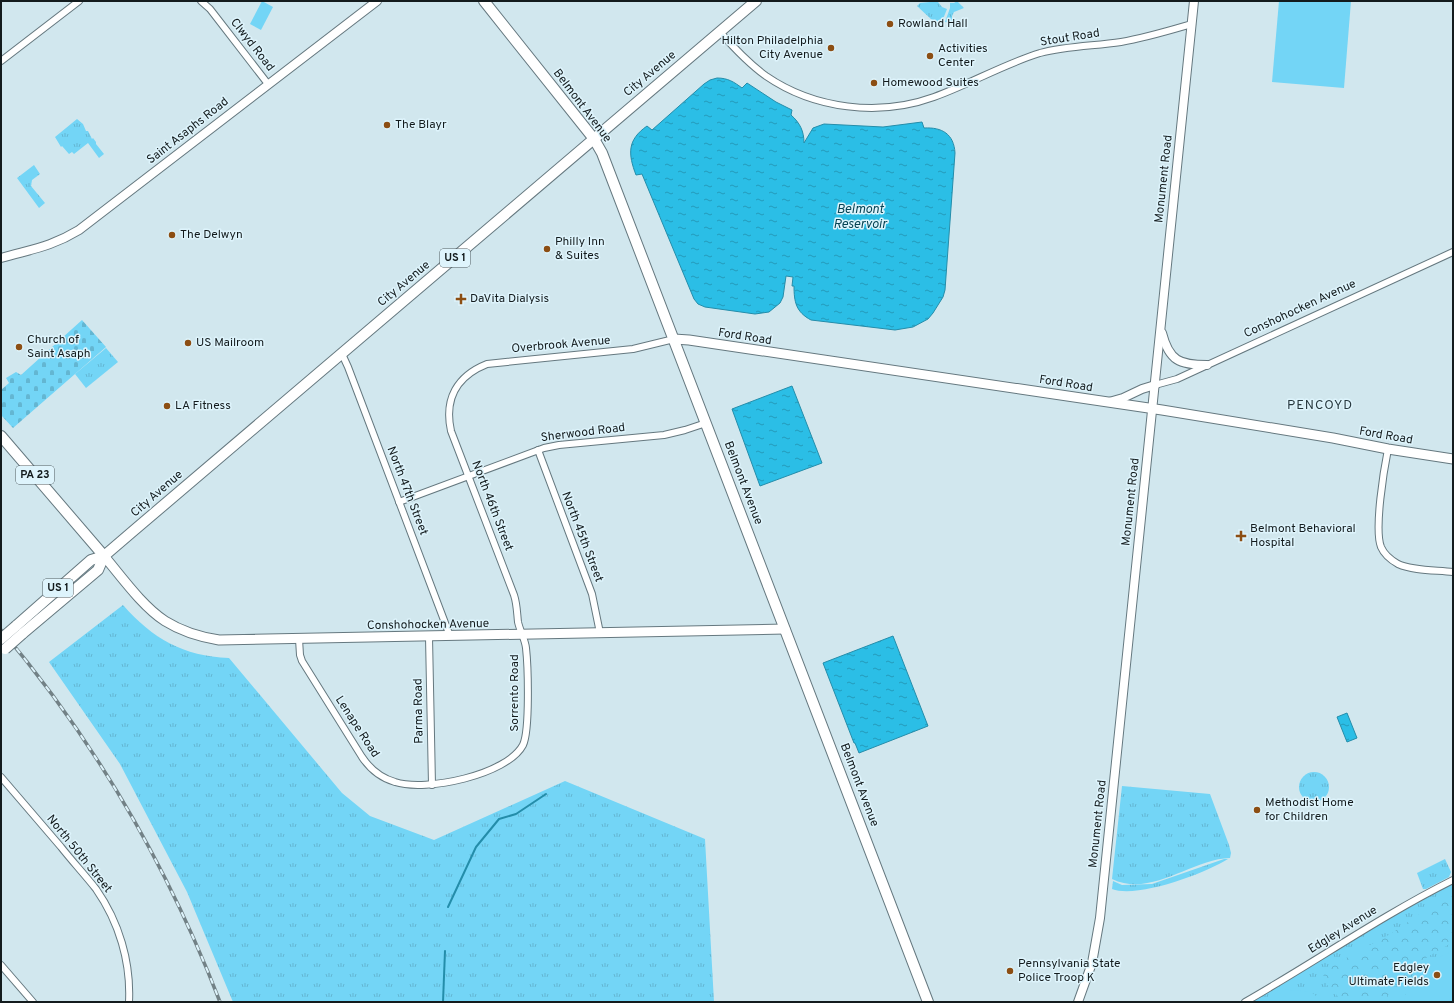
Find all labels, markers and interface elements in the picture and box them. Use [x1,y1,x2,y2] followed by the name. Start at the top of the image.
[226,15,278,75] street label: Clwyd Road
[898,16,968,32] place label: Rowland Hall
[885,19,895,29] marker: Rowland Hall
[1039,25,1101,51] street label: Stout Road
[722,33,823,63] place label: Hilton Philadelphia City Avenue
[938,41,988,71] place label: Activities Center
[826,43,836,53] marker: Hilton Philadelphia City Avenue
[620,47,680,101] street label: City Avenue
[925,51,935,61] marker: Activities Center
[549,66,615,146] street label: Belmont Avenue
[882,75,979,91] place label: Homewood Suites
[869,78,879,88] marker: Homewood Suites
[144,94,232,168] street label: Saint Asaphs Road
[395,117,447,133] place label: The Blayr
[382,120,392,130] marker: The Blayr
[1151,134,1177,224] street label: Monument Road
[833,202,888,233] water label: Belmont Reservoir
[180,227,243,243] place label: The Delwyn
[167,230,177,240] marker: The Delwyn
[555,234,605,264] place label: Philly Inn & Suites
[542,244,552,254] marker: Philly Inn & Suites
[440,249,470,267] road number: US 1
[374,257,434,311] street label: City Avenue
[1241,276,1359,342] street label: Conshohocken Avenue
[470,291,549,307] place label: DaVita Dialysis
[455,293,467,305] marker: DaVita Dialysis
[717,325,773,349] street label: Ford Road
[27,332,91,362] place label: Church of Saint Asaph
[511,333,611,357] street label: Overbrook Avenue
[196,335,264,351] place label: US Mailroom
[183,338,193,348] marker: US Mailroom
[14,342,24,352] marker: Church of Saint Asaph
[1038,372,1094,396] street label: Ford Road
[175,398,231,414] place label: LA Fitness
[1287,398,1353,414] district label: PENCOYD
[162,401,172,411] marker: LA Fitness
[540,420,626,446] street label: Sherwood Road
[1358,423,1414,449] street label: Ford Road
[720,439,766,527] street label: Belmont Avenue
[383,444,431,538] street label: North 47th Street
[1118,457,1144,547] street label: Monument Road
[467,459,517,553] street label: North 46th Street
[16,466,54,484] road number: PA 23
[128,467,186,521] street label: City Avenue
[557,489,607,585] street label: North 45th Street
[1250,521,1356,551] place label: Belmont Behavioral Hospital
[1235,530,1247,542] marker: Belmont Behavioral Hospital
[43,579,73,597] road number: US 1
[367,616,489,634] street label: Conshohocken Avenue
[507,654,523,732] street label: Sorrento Road
[410,678,428,744] street label: Parma Road
[331,693,383,761] street label: Lenape Road
[836,741,882,829] street label: Belmont Avenue
[1085,779,1111,869] street label: Monument Road
[1265,795,1354,825] place label: Methodist Home for Children
[1252,805,1262,815] marker: Methodist Home for Children
[43,812,115,896] street label: North 50th Street
[1306,902,1380,958] street label: Edgley Avenue
[1018,956,1121,986] place label: Pennsylvania State Police Troop K
[1348,960,1429,990] place label: Edgley Ultimate Fields
[1005,966,1015,976] marker: Pennsylvania State Police Troop K
[1432,970,1442,980] marker: Edgley Ultimate Fields

